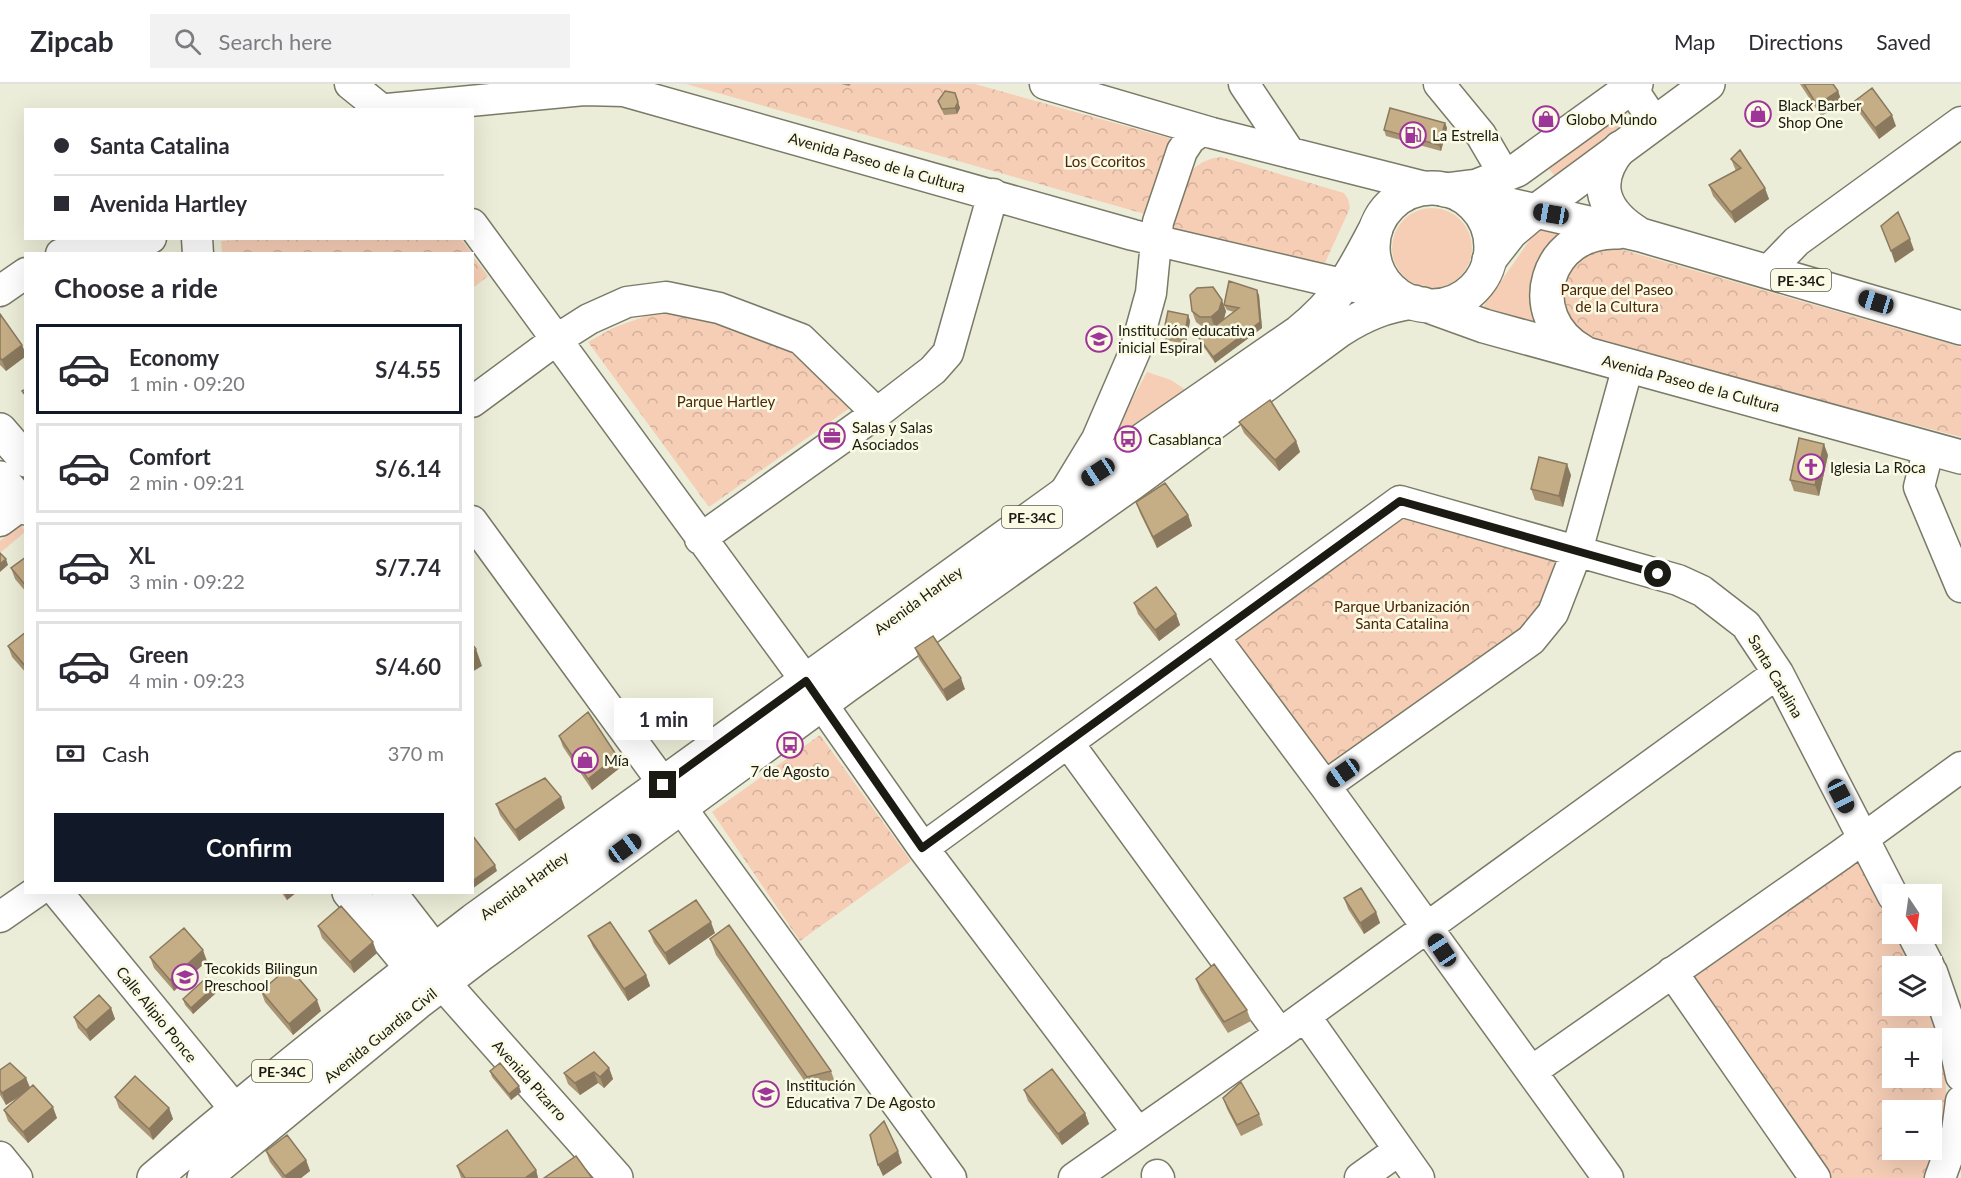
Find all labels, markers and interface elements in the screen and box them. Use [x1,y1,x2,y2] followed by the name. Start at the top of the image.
[150,14,570,68] search box
[30,24,114,58] text: Zipcab
[171,25,204,58] icon: search
[219,28,332,55] text: Search here
[1674,29,1715,54] text: Map
[1748,29,1843,54] text: Directions
[1876,29,1931,54] text: Saved
[1778,96,1862,131] place label: Black Barber Shop One
[1743,99,1773,129] shop icon: Black Barber Shop One
[1531,104,1561,134] shop icon: Globo Mundo
[1566,110,1657,128] place label: Globo Mundo
[1398,120,1428,150] fuel station icon: La Estrella
[1432,126,1499,144] place label: La Estrella
[787,128,967,196] street label: Avenida Paseo de la Cultura
[90,132,230,159] text: Santa Catalina
[1065,152,1145,170] park label: Los Ccoritos
[90,190,247,217] text: Avenida Hartley
[1532,202,1570,226] car
[1771,269,1831,291] road number: PE-34C
[54,271,218,304] text: Choose a ride
[1561,280,1673,315] park label: Parque del Paseo de la Cultura
[1856,288,1896,316] car
[1118,321,1255,356] place label: Institución educativa inicial Espiral
[1084,324,1114,354] school or university icon: Institución educativa inicial Espiral
[57,342,111,396] icon: car
[129,344,219,371] text: Economy
[1600,351,1782,415] street label: Avenida Paseo de la Cultura
[375,356,441,383] text: S/4.55
[129,371,245,395] text: 1 min · 09:20
[677,392,775,410] park label: Parque Hartley
[852,418,933,453] place label: Salas y Salas Asociados
[817,421,847,451] office icon: Salas y Salas Asociados
[1113,424,1143,454] bus stop icon: Casablanca
[1148,430,1222,448] place label: Casablanca
[57,441,111,495] icon: car
[129,443,211,470] text: Comfort
[1796,452,1826,482] church icon: Iglesia La Roca
[375,455,441,482] text: S/6.14
[1078,455,1118,489] car
[1830,458,1926,476] place label: Iglesia La Roca
[129,470,245,494] text: 2 min · 09:21
[1002,506,1062,528] road number: PE-34C
[57,540,111,594] icon: car
[129,542,155,569] text: XL
[375,554,441,581] text: S/7.74
[1644,560,1671,587] route start
[870,562,966,638] street label: Avenida Hartley
[129,569,245,593] text: 3 min · 09:22
[1334,597,1470,632] park label: Parque Urbanización Santa Catalina
[1745,631,1807,721] street label: Santa Catalina
[57,639,111,693] icon: car
[129,641,189,668] text: Green
[375,653,441,680] text: S/4.60
[129,668,245,692] text: 4 min · 09:23
[614,698,712,740] callout: 1 min
[639,707,688,731] text: 1 min
[775,730,805,760] bus stop icon: 7 de Agosto
[54,737,87,770] icon: cash
[102,740,149,767] text: Cash
[388,741,444,765] text: 370 m
[570,745,600,775] shop icon: Mía
[604,751,629,769] place label: Mía
[1323,755,1363,791] car
[751,762,829,780] place label: 7 de Agosto
[649,771,676,798] route end
[1825,776,1857,816] car
[54,813,444,882] button: Confirm
[605,830,645,866] car
[476,847,572,923] street label: Avenida Hartley
[1882,884,1942,944] north arrow
[1882,884,1942,1160] map controls
[1424,930,1460,970] car
[1882,956,1942,1016] button: layers
[204,959,318,994] place label: Tecokids Bilingun Preschool
[170,962,200,992] school or university icon: Tecokids Bilingun Preschool
[113,963,201,1066] street label: Calle Alipio Ponce
[320,984,440,1086] street label: Avenida Guardia Civil
[1882,1028,1942,1088] button: +
[489,1036,571,1124] street label: Avenida Pizarro
[252,1060,312,1082] road number: PE-34C
[786,1076,936,1111] place label: Institución Educativa 7 De Agosto
[751,1079,781,1109] school or university icon: Institución Educativa 7 De Agosto
[1882,1100,1942,1160] button: −

